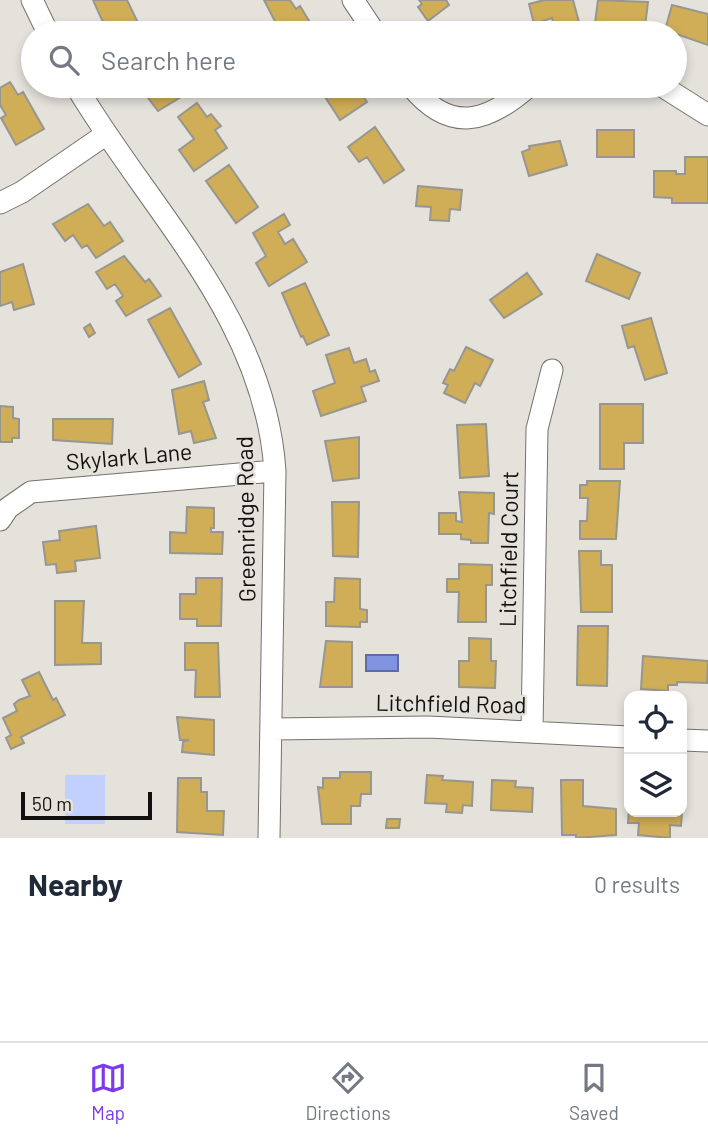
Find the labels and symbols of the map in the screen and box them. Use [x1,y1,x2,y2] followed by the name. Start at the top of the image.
[230,436,260,602] street label: Greenridge Road
[65,437,193,475] street label: Skylark Lane
[493,471,523,627] street label: Litchfield Court
[375,688,527,718] street label: Litchfield Road
[21,789,152,821] scale bar

